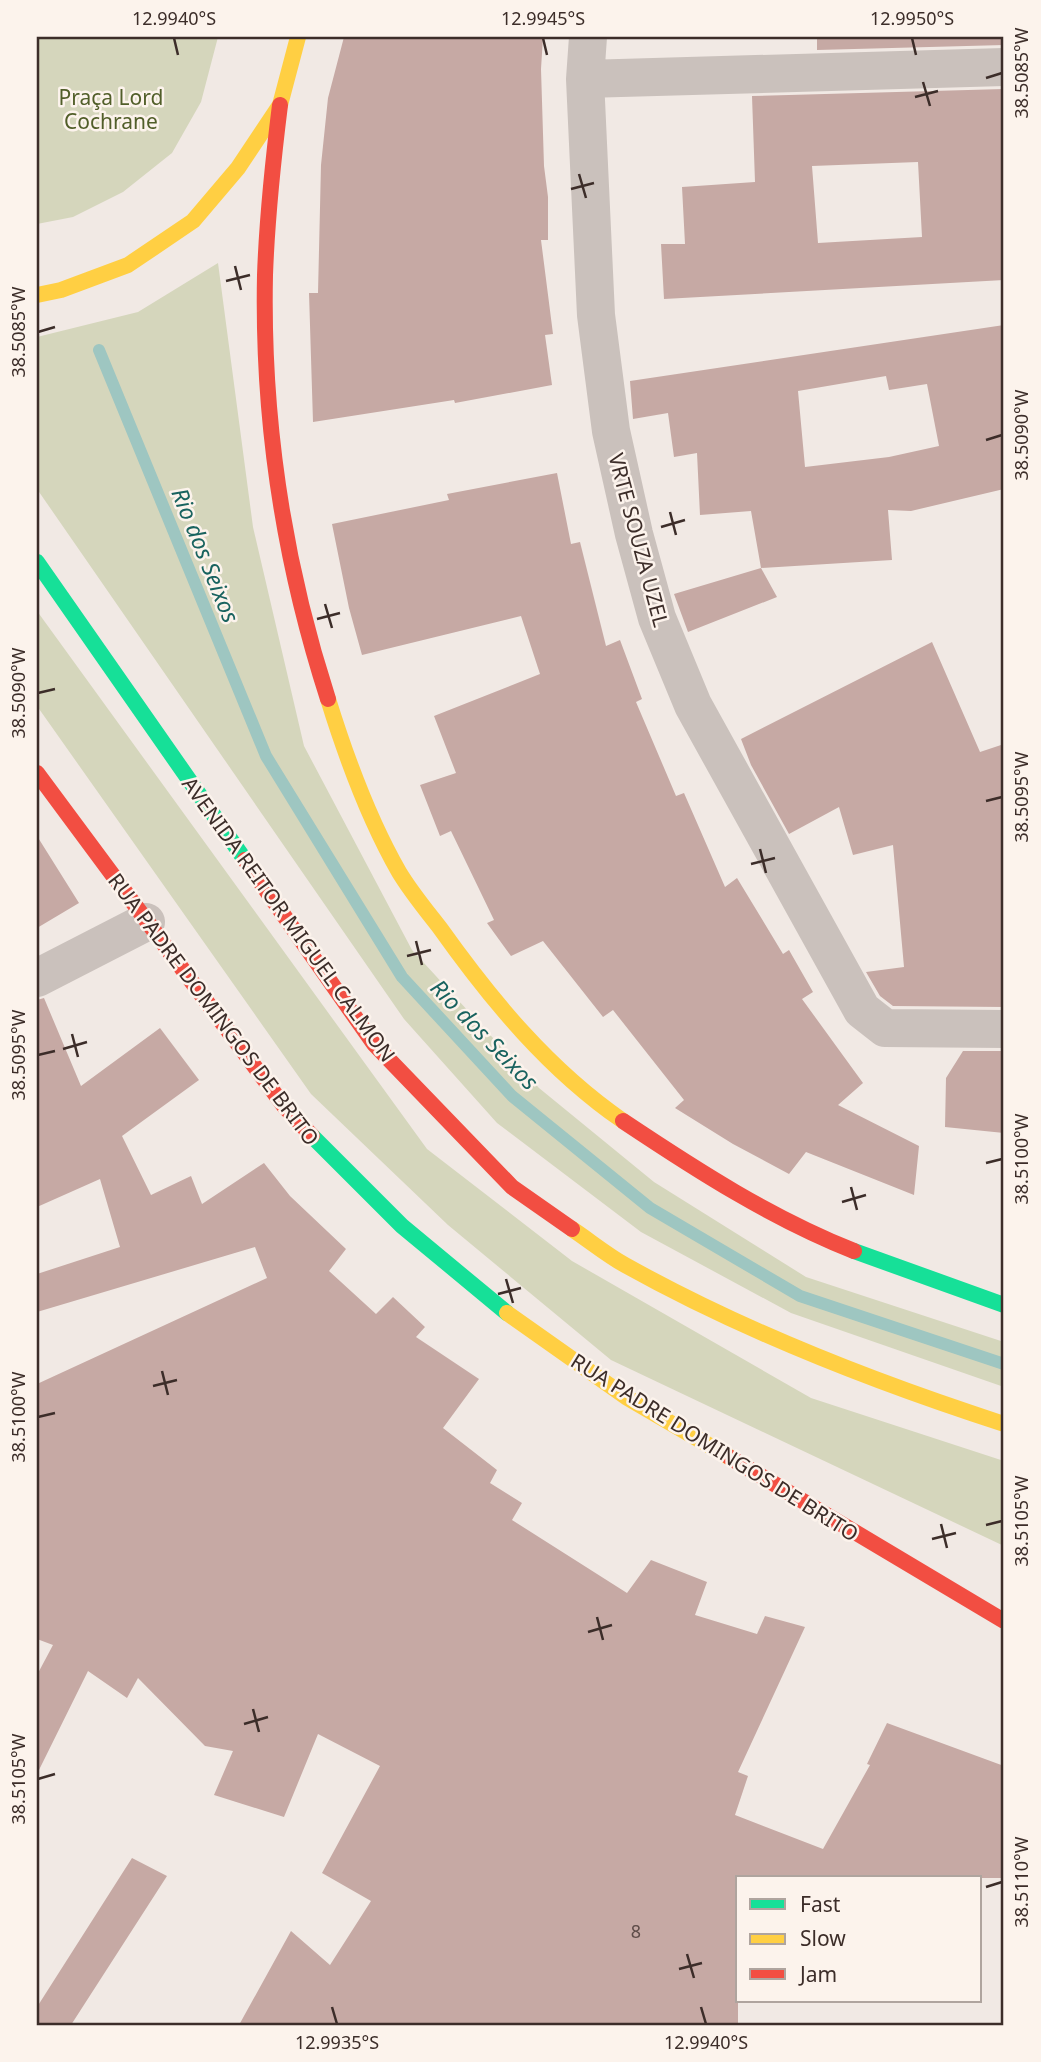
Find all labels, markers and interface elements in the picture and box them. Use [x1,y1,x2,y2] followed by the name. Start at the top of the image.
[132,6,216,30] text: 12.9940°S
[501,6,585,30] text: 12.9945°S
[870,6,954,30] text: 12.9950°S
[1009,27,1033,119] text: 38.5085°W
[59,83,163,135] park label: Praça Lord Cochrane
[6,286,30,378] text: 38.5085°W
[1009,389,1033,481] text: 38.5090°W
[602,450,676,630] street label: VRTE SOUZA UZEL
[164,483,248,627] water label: Rio dos Seixos
[6,647,30,739] text: 38.5090°W
[1009,751,1033,843] text: 38.5095°W
[176,771,402,1067] street label: AVENIDA REITOR MIGUEL CALMON
[102,867,326,1151] street label: RUA PADRE DOMINGOS DE BRITO
[424,972,546,1097] water label: Rio dos Seixos
[6,1009,30,1101] text: 38.5095°W
[1009,1113,1033,1205] text: 38.5100°W
[566,1347,864,1547] street label: RUA PADRE DOMINGOS DE BRITO
[6,1371,30,1463] text: 38.5100°W
[1009,1475,1033,1567] text: 38.5105°W
[6,1733,30,1825] text: 38.5105°W
[1009,1836,1033,1928] text: 38.5110°W
[736,1876,982,2002] legend
[800,1890,841,1918] text: Fast
[631,1919,641,1943] house number: 8
[800,1924,846,1952] text: Slow
[798,1960,837,1988] text: Jam
[295,2030,379,2054] text: 12.9935°S
[664,2030,748,2054] text: 12.9940°S

